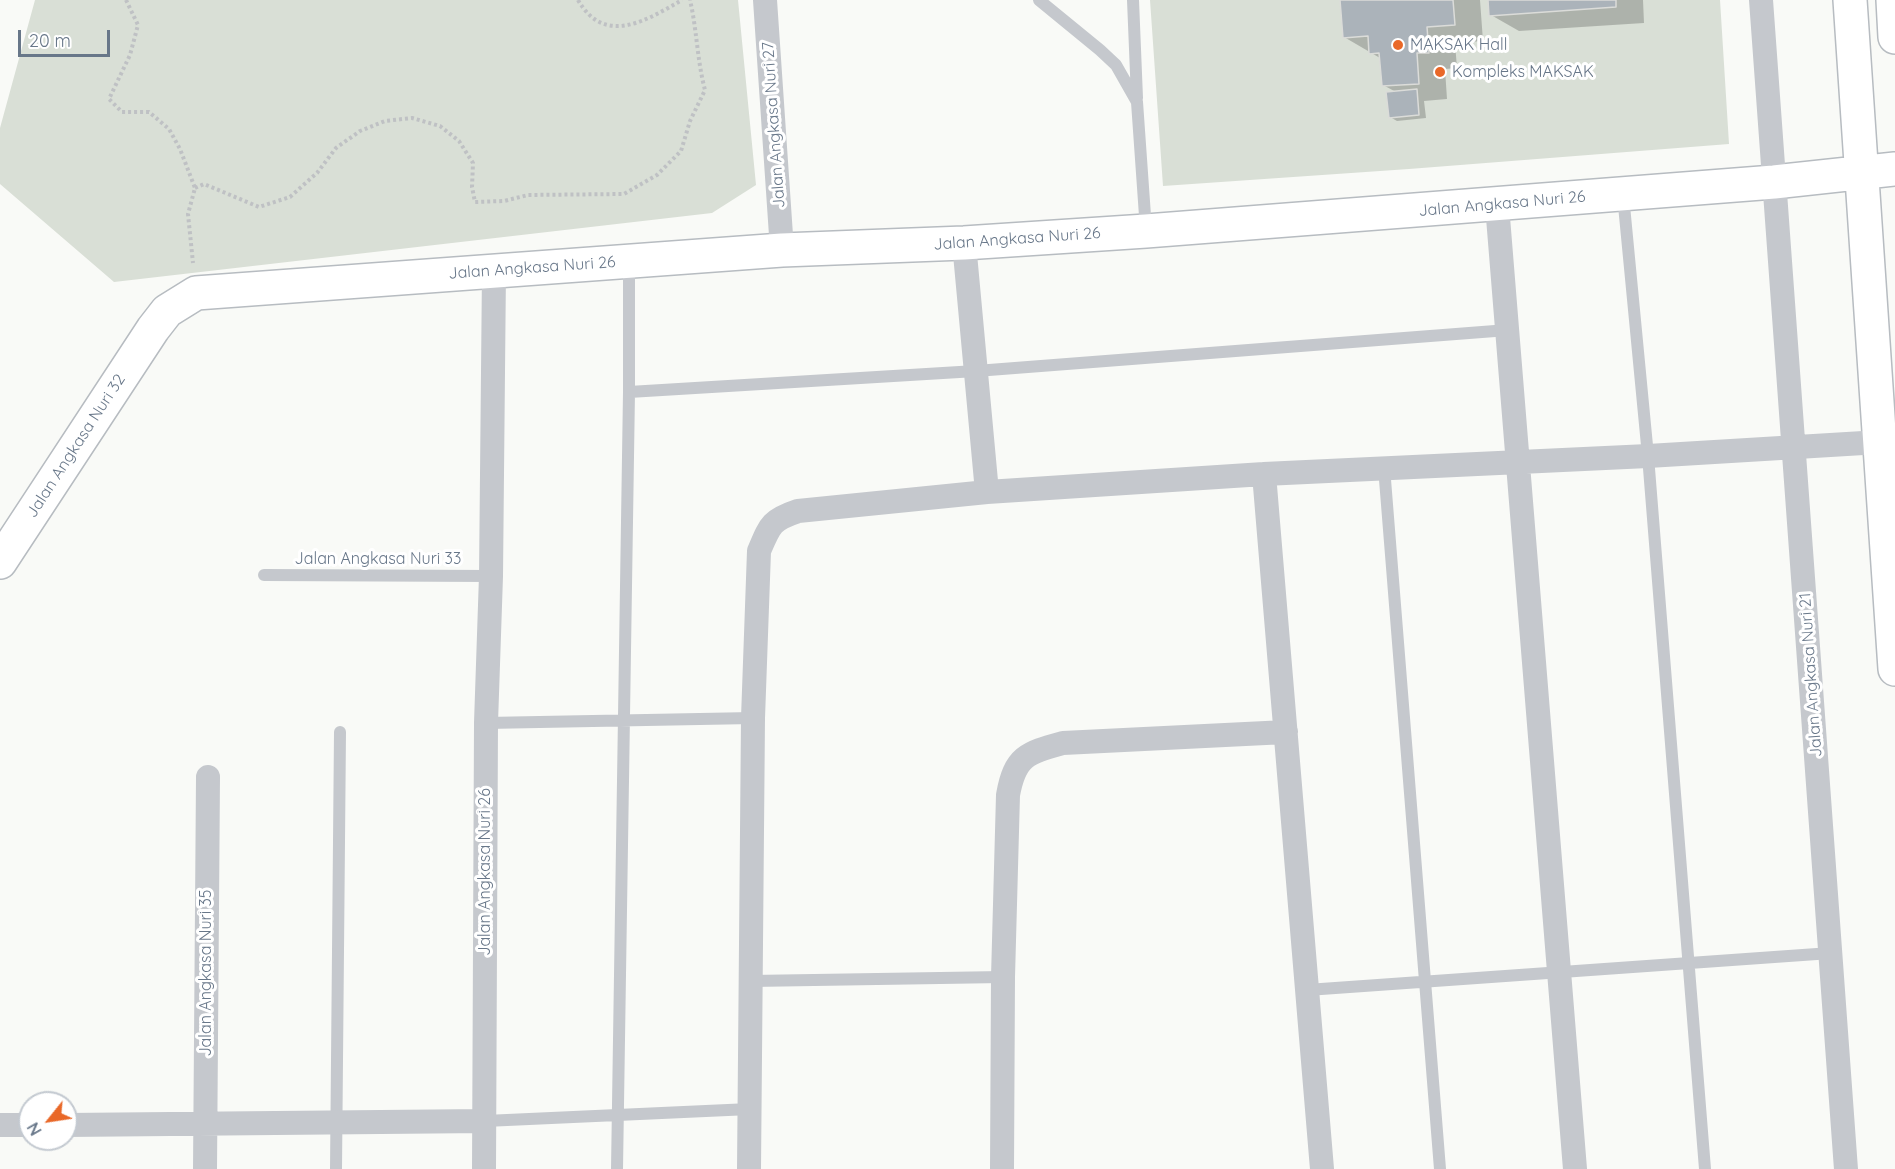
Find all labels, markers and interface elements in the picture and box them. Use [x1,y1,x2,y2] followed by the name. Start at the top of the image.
[21,18,112,56] scale bar
[29,29,71,52] text: 20 m
[1410,35,1507,55] place label: MAKSAK Hall
[1391,38,1405,52] marker: MAKSAK Hall
[759,41,789,209] street label: Jalan Angkasa Nuri 27
[1452,62,1594,82] place label: Kompleks MAKSAK
[1433,65,1447,79] marker: Kompleks MAKSAK
[1418,187,1586,221] street label: Jalan Angkasa Nuri 26
[933,224,1101,254] street label: Jalan Angkasa Nuri 26
[448,253,616,283] street label: Jalan Angkasa Nuri 26
[22,371,130,521] street label: Jalan Angkasa Nuri 32
[295,549,461,569] street label: Jalan Angkasa Nuri 33
[1796,592,1826,758] street label: Jalan Angkasa Nuri 21
[475,788,495,956] street label: Jalan Angkasa Nuri 26
[196,889,216,1057] street label: Jalan Angkasa Nuri 35
[18,1091,78,1151] north arrow
[23,1119,46,1139] text: N

